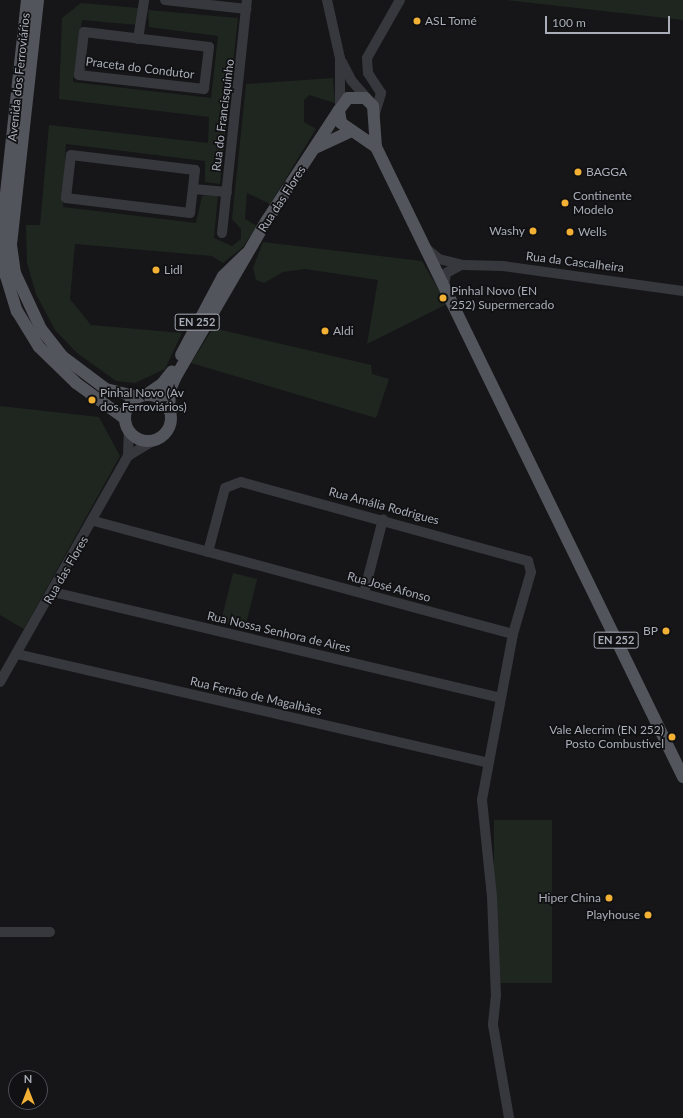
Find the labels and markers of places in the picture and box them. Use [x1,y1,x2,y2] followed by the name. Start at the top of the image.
[425,14,477,28] place label: ASL Tomé
[412,16,422,26] marker: ASL Tomé
[586,165,627,179] place label: BAGGA
[573,167,583,177] marker: BAGGA
[573,189,632,217] place label: Continente Modelo
[560,198,570,208] marker: Continente Modelo
[489,224,525,238] place label: Washy
[578,225,607,239] place label: Wells
[528,226,538,236] marker: Washy
[565,227,575,237] marker: Wells
[164,263,183,277] place label: Lidl
[151,265,161,275] marker: Lidl
[451,284,554,312] place label: Pinhal Novo (EN 252) Supermercado
[438,293,448,303] marker: Pinhal Novo (EN 252) Supermercado
[333,324,354,338] place label: Aldi
[320,326,330,336] marker: Aldi
[100,386,187,414] place label: Pinhal Novo (Av dos Ferroviários)
[87,395,97,405] marker: Pinhal Novo (Av dos Ferroviários)
[643,624,658,638] place label: BP
[661,626,671,636] marker: BP
[549,723,664,751] place label: Vale Alecrim (EN 252) Posto Combustivel
[667,732,677,742] marker: Vale Alecrim (EN 252) Posto Combustivel
[538,891,601,905] place label: Hiper China
[604,893,614,903] marker: Hiper China
[586,908,640,922] place label: Playhouse
[643,910,653,920] marker: Playhouse

